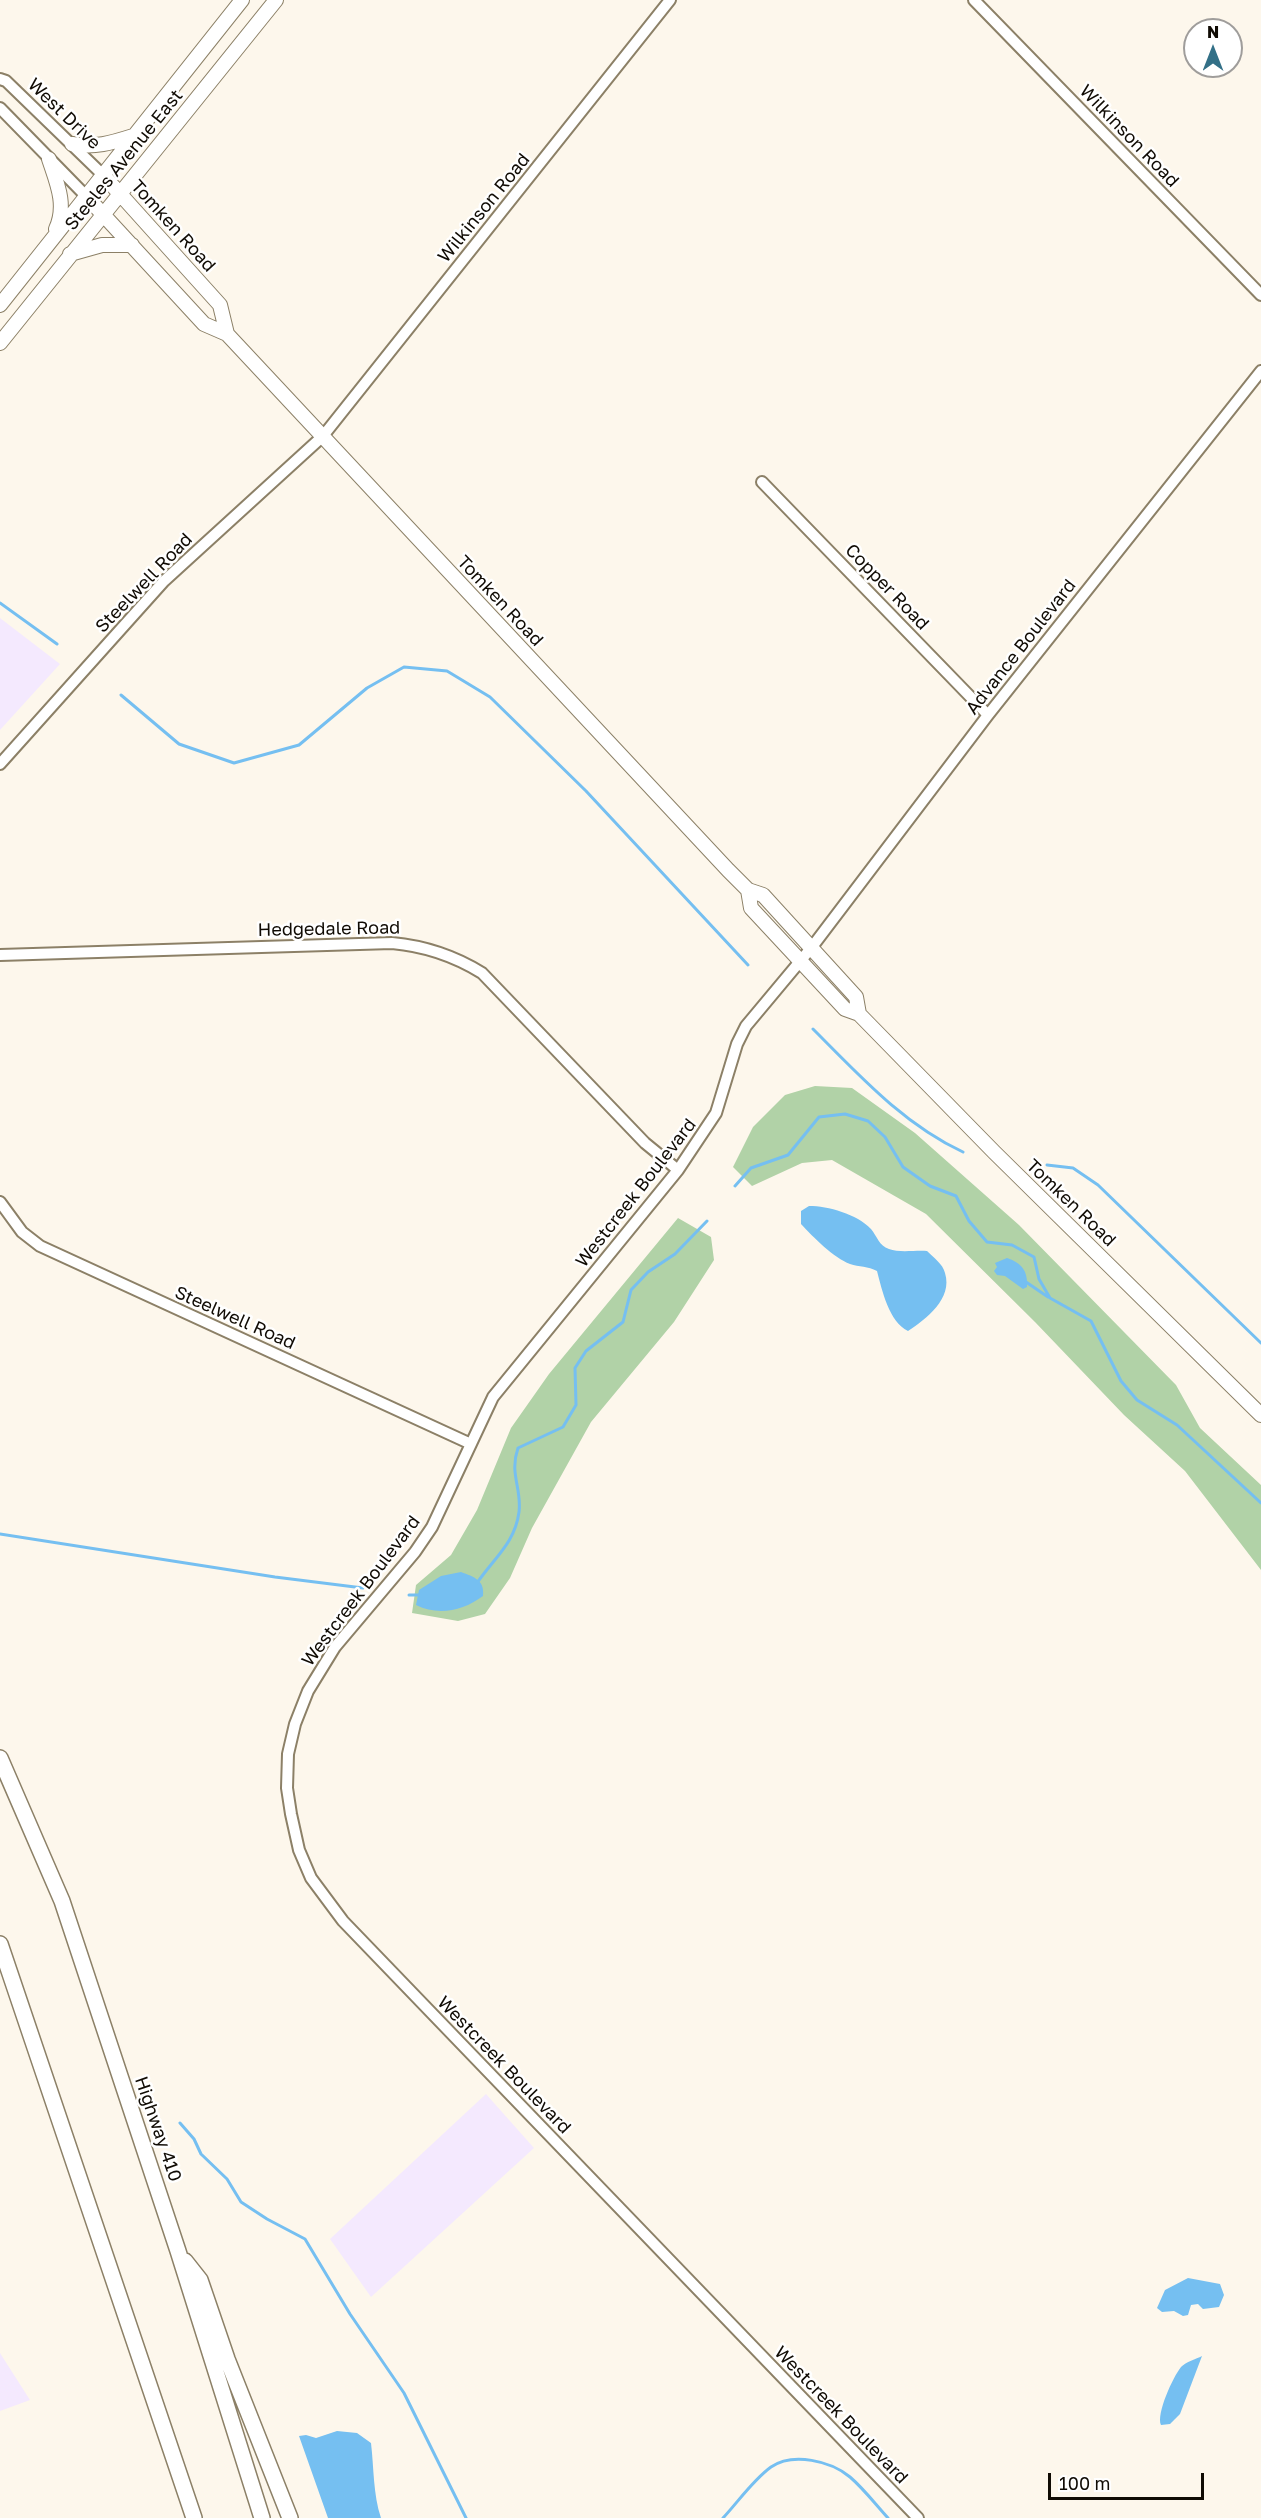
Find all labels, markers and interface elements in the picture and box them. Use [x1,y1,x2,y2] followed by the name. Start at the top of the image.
[1183,18,1243,78] north arrow
[1207,22,1219,42] text: N
[23,74,105,154] street label: West Drive
[1075,80,1183,192] street label: Wilkinson Road
[61,85,187,235] street label: Steeles Avenue East
[433,149,535,267] street label: Wilkinson Road
[126,176,220,276] street label: Tomken Road
[91,529,197,637] street label: Steelwell Road
[841,539,933,635] street label: Copper Road
[452,551,548,651] street label: Tomken Road
[962,575,1080,719] street label: Advance Boulevard
[258,917,400,941] street label: Hedgedale Road
[571,1114,701,1272] street label: Westcreek Boulevard
[1022,1155,1120,1251] street label: Tomken Road
[171,1282,299,1354] street label: Steelwell Road
[297,1511,425,1671] street label: Westcreek Boulevard
[433,1992,575,2138] street label: Westcreek Boulevard
[130,2074,186,2184] street label: Highway 410
[770,2342,912,2488] street label: Westcreek Boulevard
[1051,2461,1207,2499] scale bar
[1059,2472,1110,2494] text: 100 m

